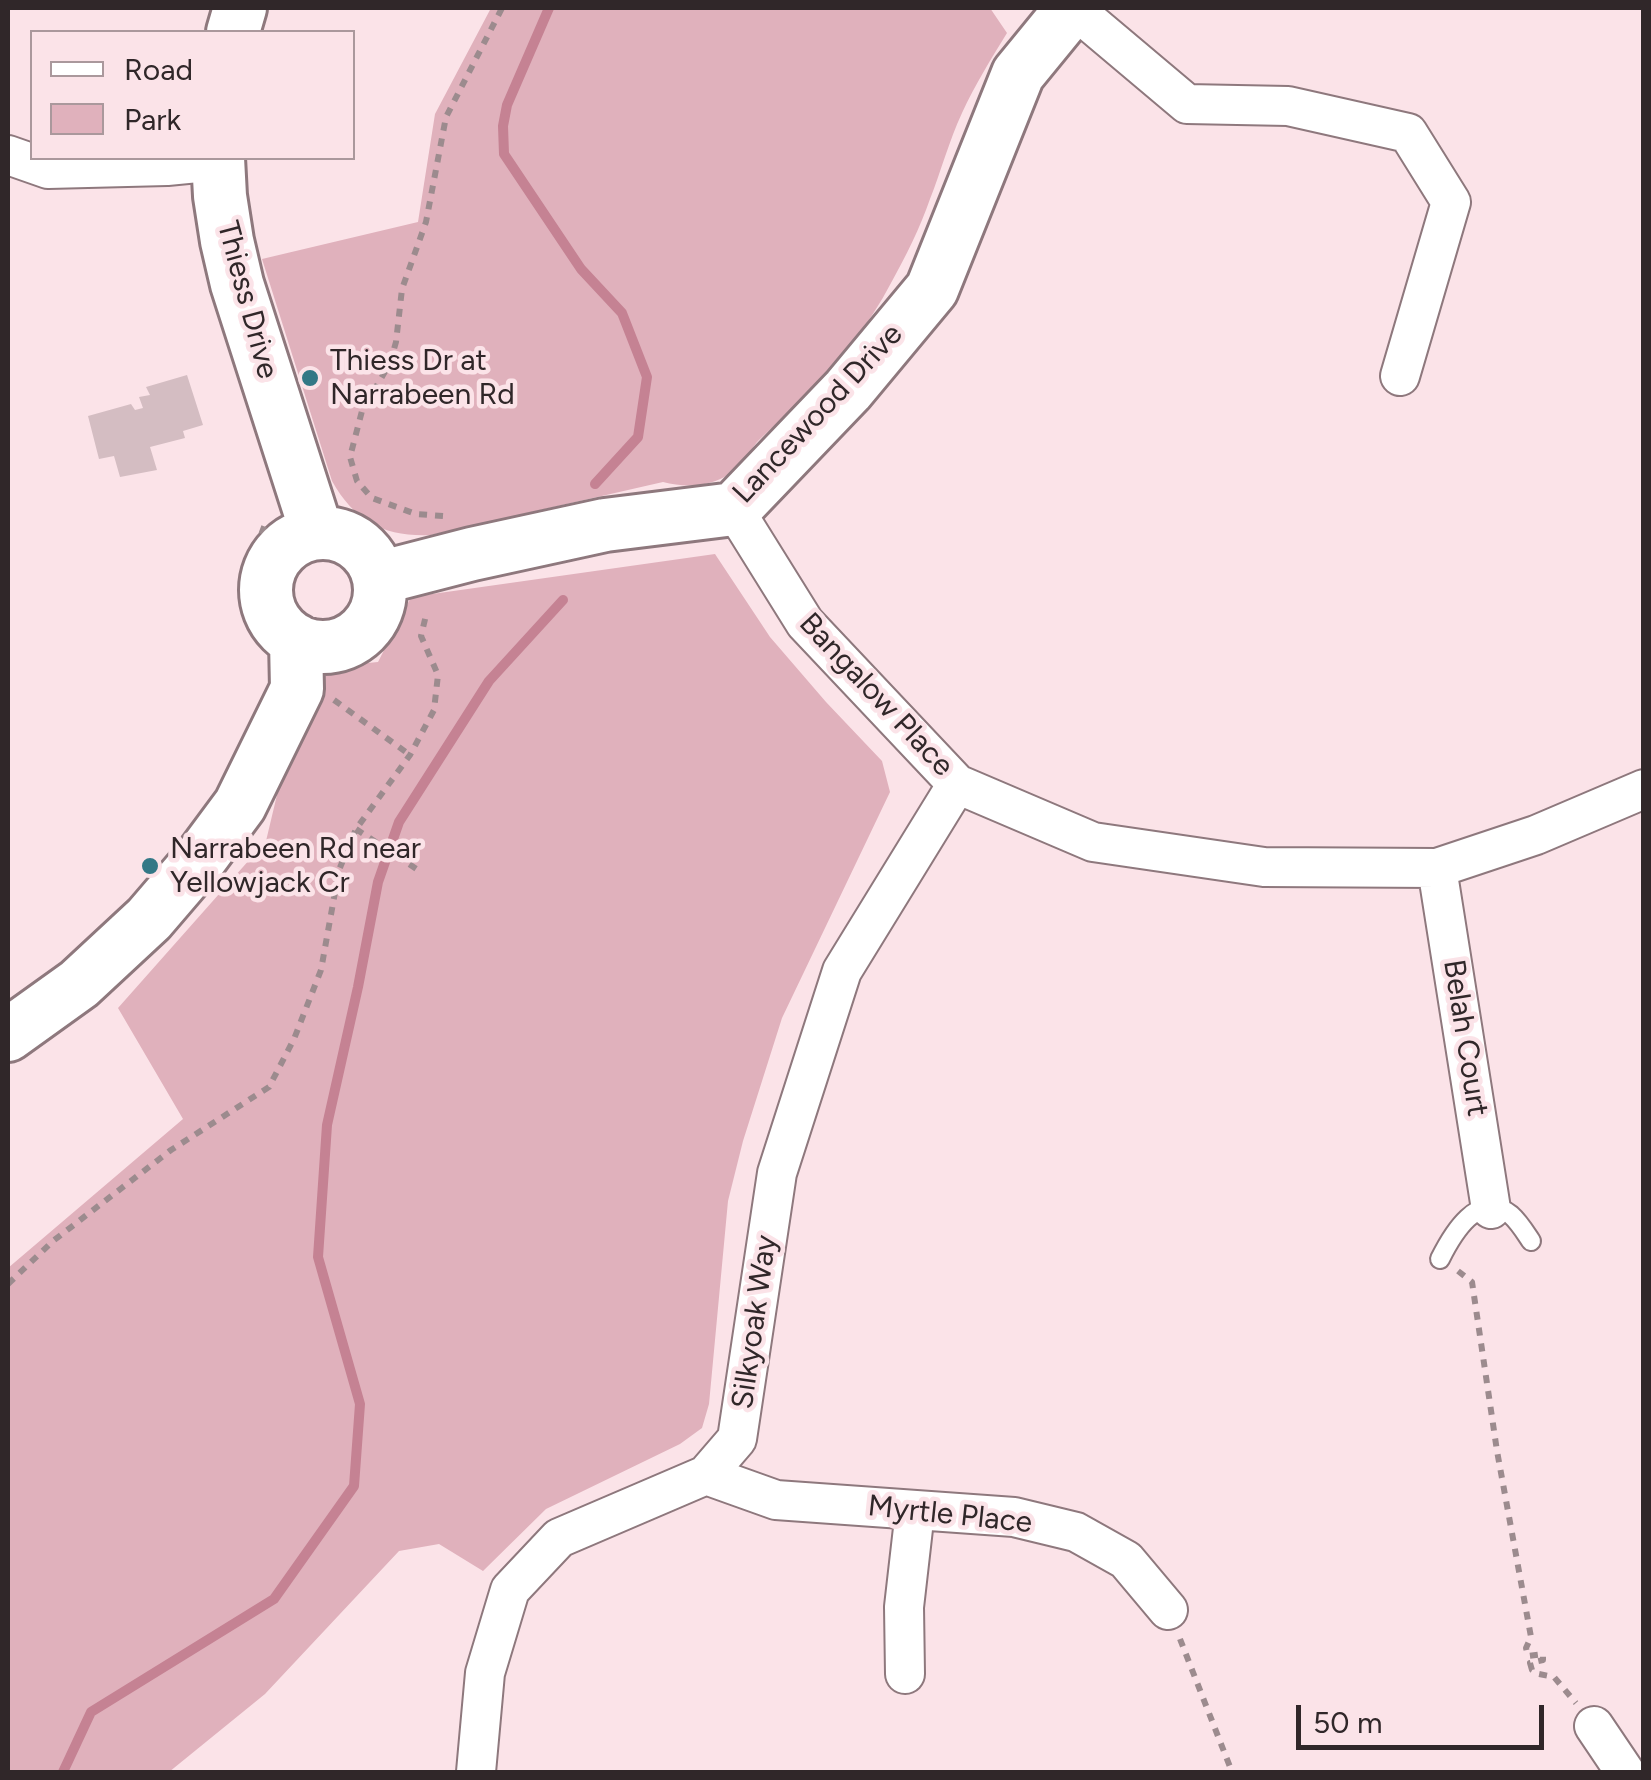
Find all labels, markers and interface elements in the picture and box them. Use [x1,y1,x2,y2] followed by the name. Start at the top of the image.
[30,30,355,160] legend
[124,51,193,88] text: Road
[124,101,181,138] text: Park
[209,217,285,383] street label: Thiess Drive
[726,317,910,511] street label: Lancewood Drive
[330,343,515,414] place label: Thiess Dr at Narrabeen Rd
[299,367,321,389] marker: Thiess Dr at Narrabeen Rd
[791,606,961,784] street label: Bangalow Place
[170,831,421,902] place label: Narrabeen Rd near Yellowjack Cr
[139,855,161,877] marker: Narrabeen Rd near Yellowjack Cr
[1435,957,1495,1119] street label: Belah Court
[725,1233,785,1411] street label: Silkyoak Way
[866,1488,1034,1542] street label: Myrtle Place
[1301,1685,1548,1747] scale bar
[1313,1704,1382,1741] text: 50 m

